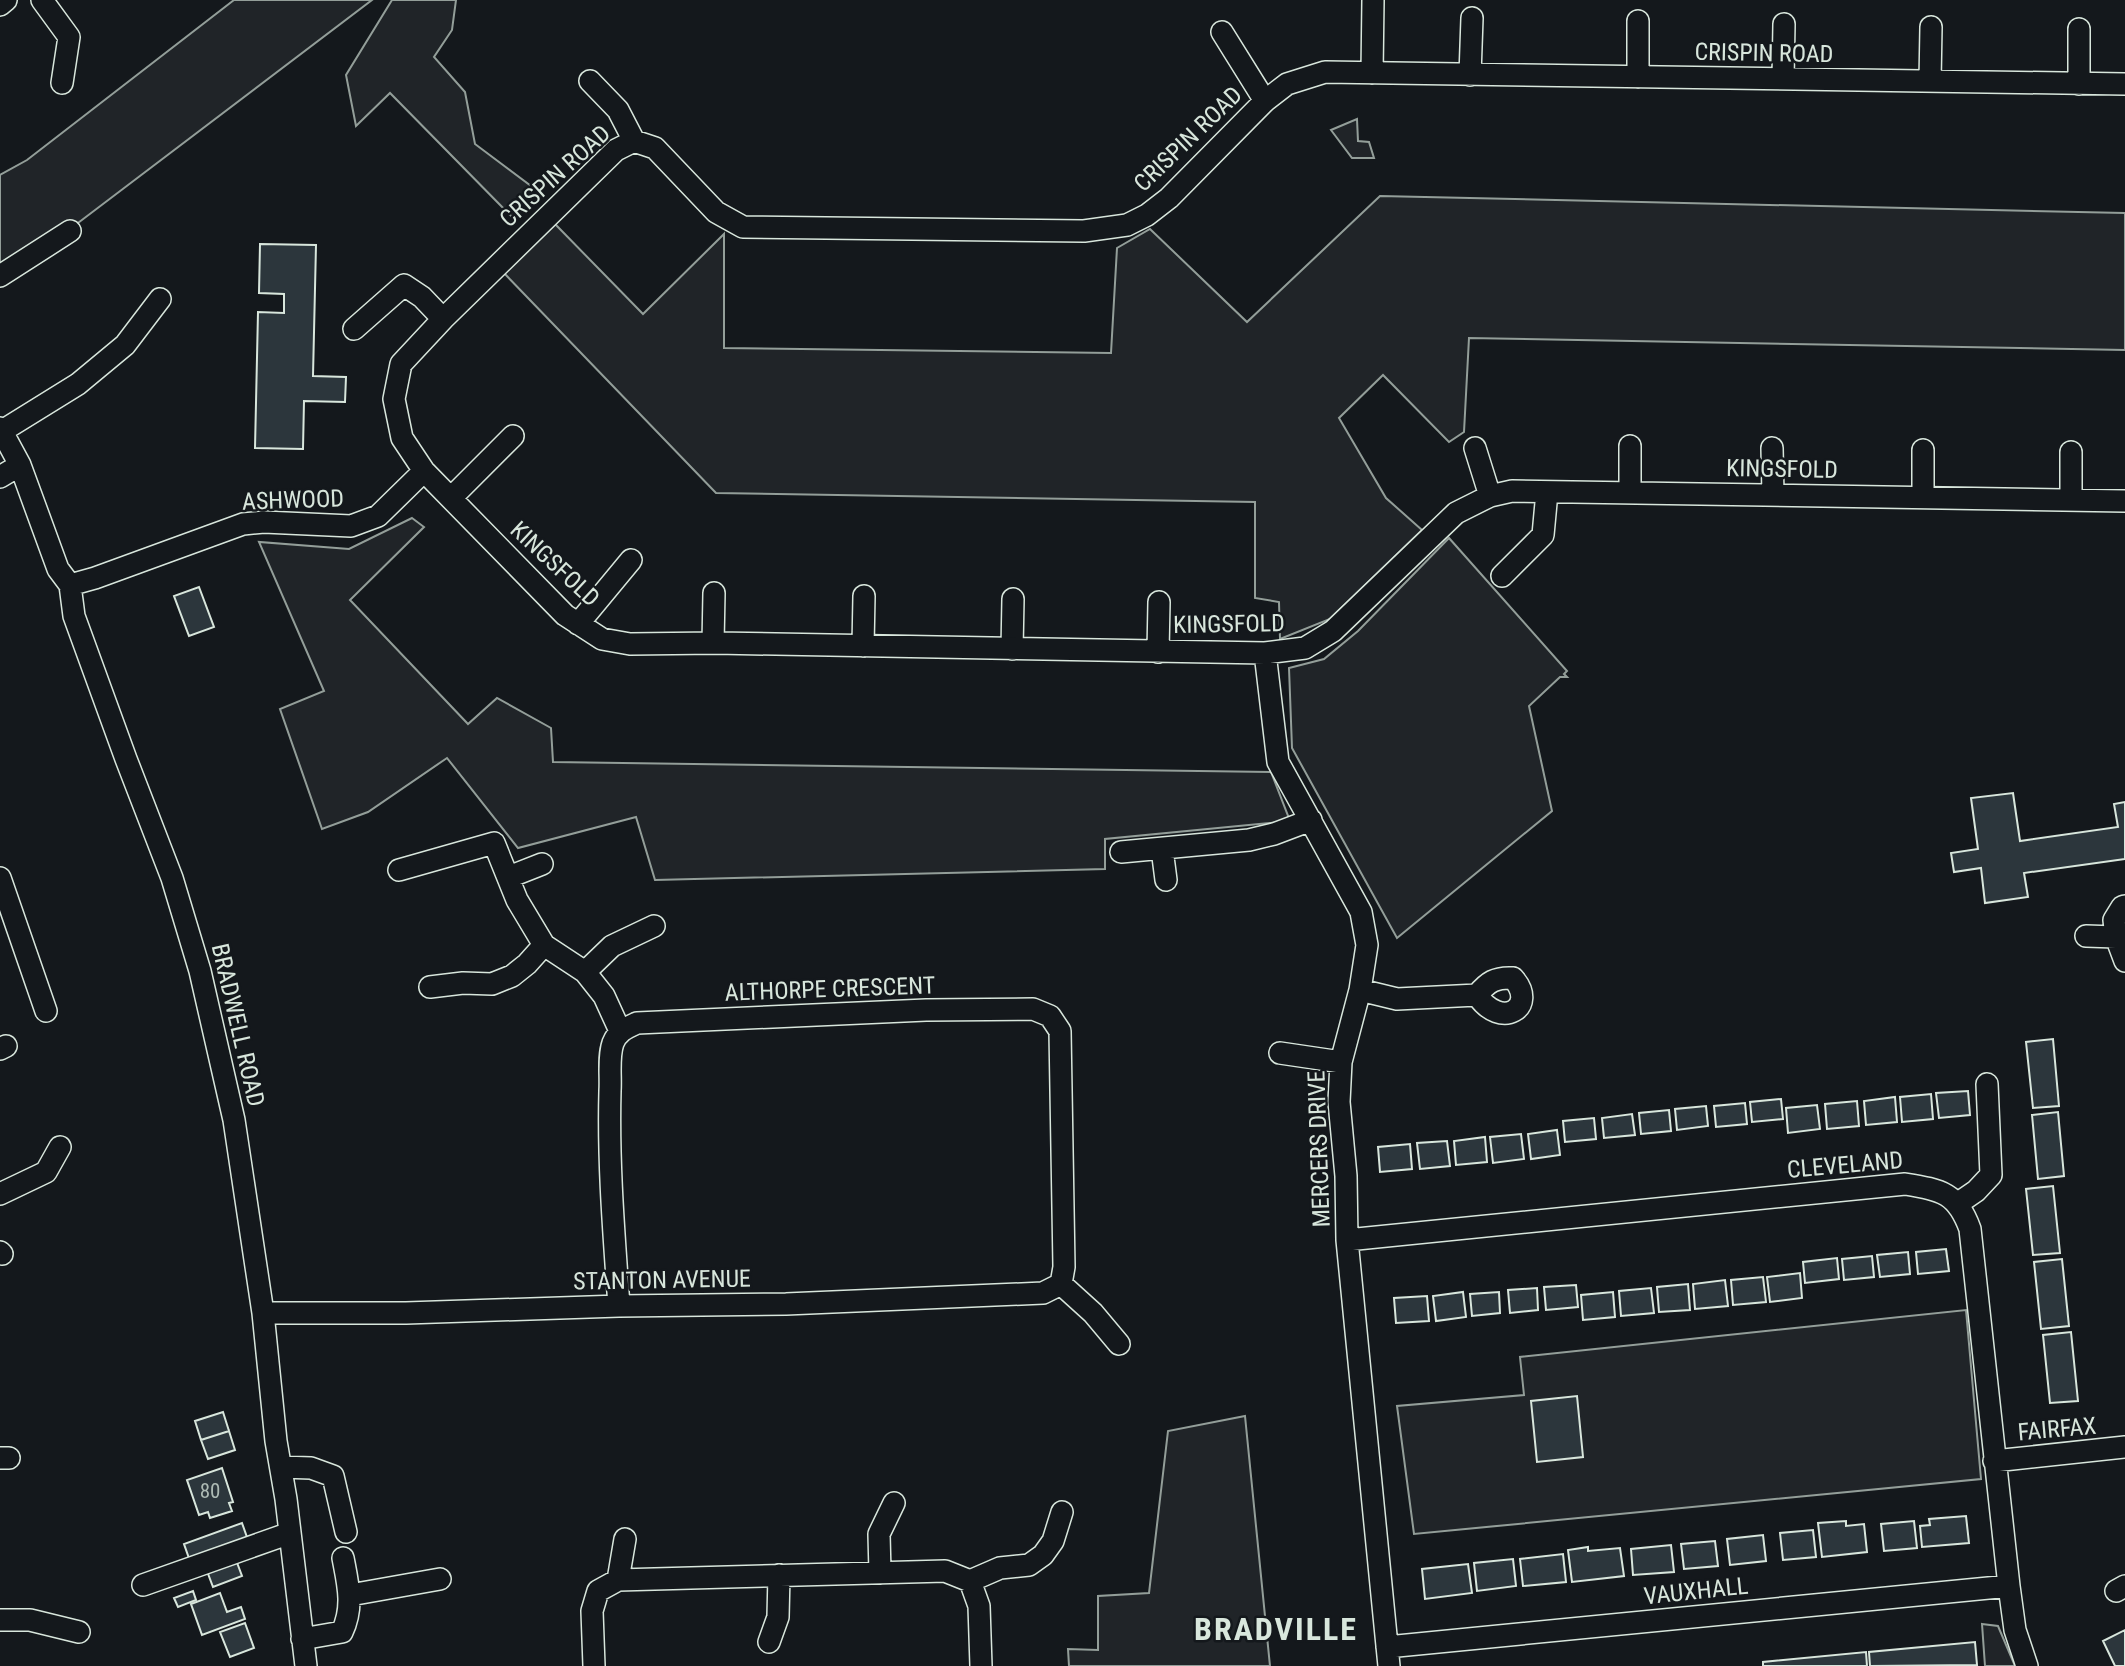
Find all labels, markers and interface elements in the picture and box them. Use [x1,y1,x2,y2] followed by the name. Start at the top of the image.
[1694,38,1834,68] street label: CRISPIN ROAD
[1128,81,1248,197] street label: CRISPIN ROAD
[494,119,616,233] street label: CRISPIN ROAD
[1726,454,1838,484] street label: KINGSFOLD
[242,484,344,516] street label: ASHWOOD
[505,516,605,612] street label: KINGSFOLD
[1173,609,1285,639] street label: KINGSFOLD
[206,941,270,1109] street label: BRADWELL ROAD
[724,971,936,1007] street label: ALTHORPE CRESCENT
[1302,1070,1336,1228] street label: MERCERS DRIVE
[1786,1146,1904,1184] street label: CLEVELAND
[573,1264,751,1296] street label: STANTON AVENUE
[2017,1412,2097,1446] street label: FAIRFAX
[200,1479,220,1503] house number: 80
[1642,1572,1750,1610] street label: VAUXHALL
[1194,1610,1358,1648] district label: BRADVILLE

